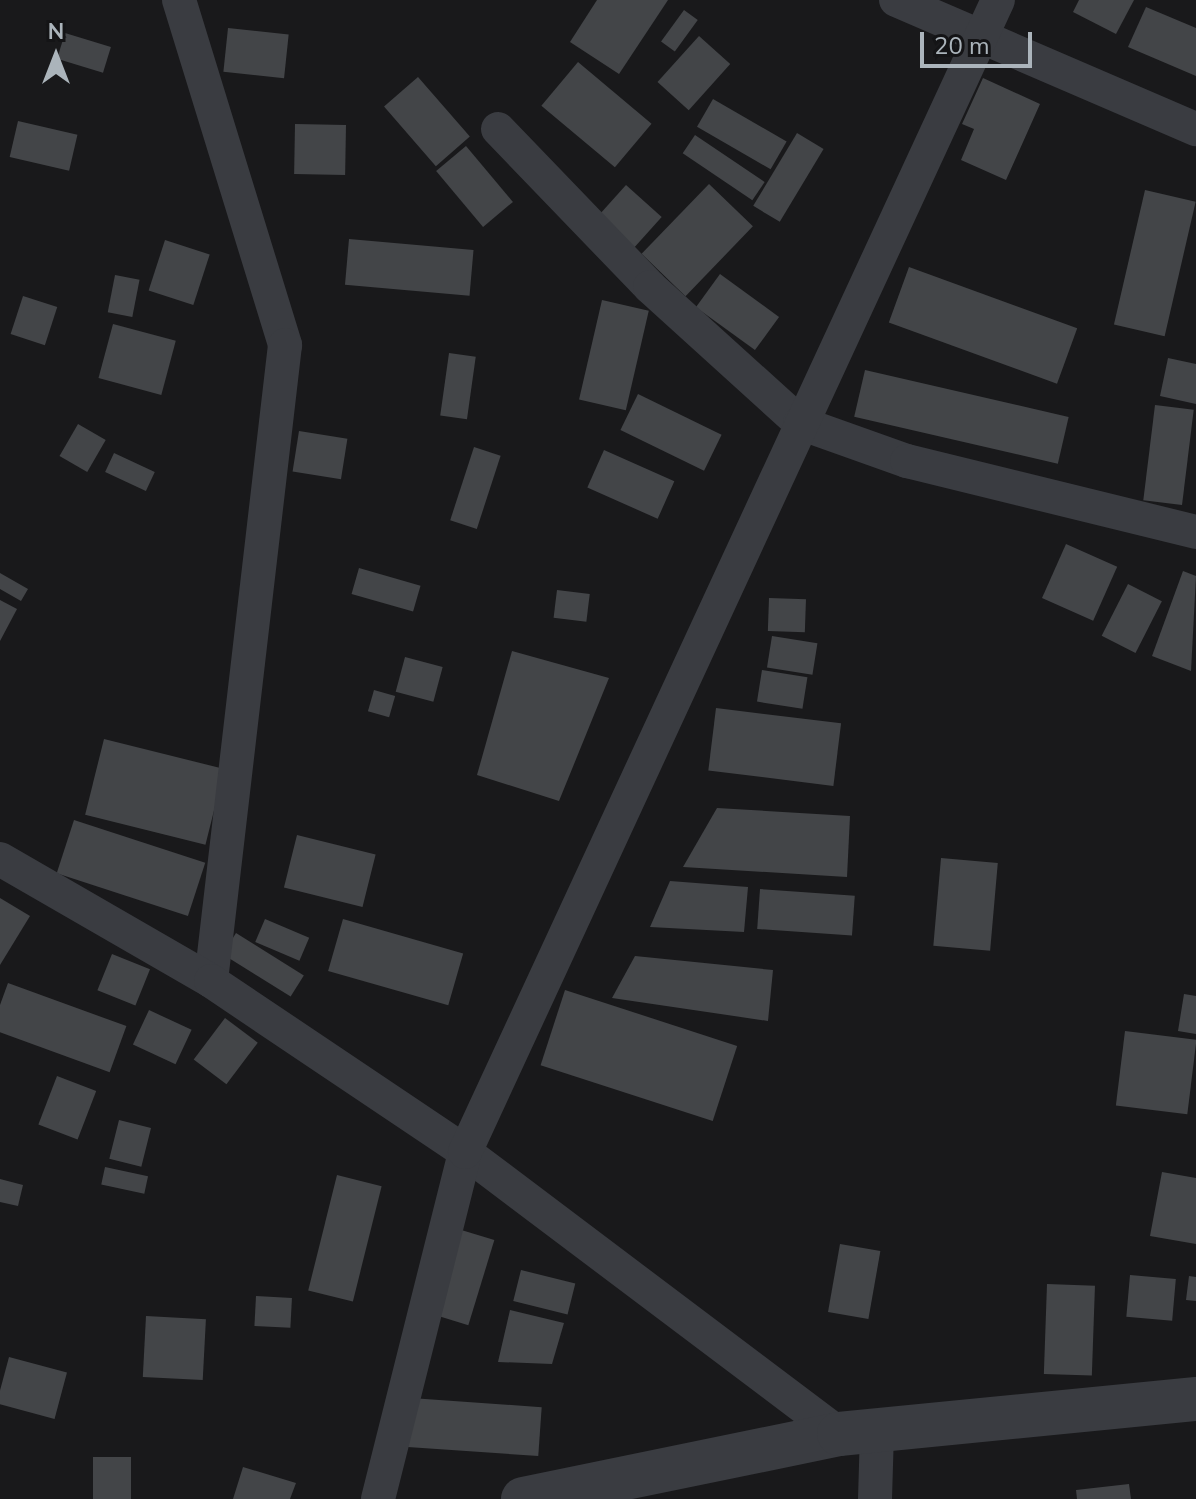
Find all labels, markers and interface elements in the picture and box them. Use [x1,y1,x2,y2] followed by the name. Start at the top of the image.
[16,16,96,96] north arrow
[924,16,1036,66] scale bar
[48,17,64,47] text: N
[934,30,990,62] text: 20 m

